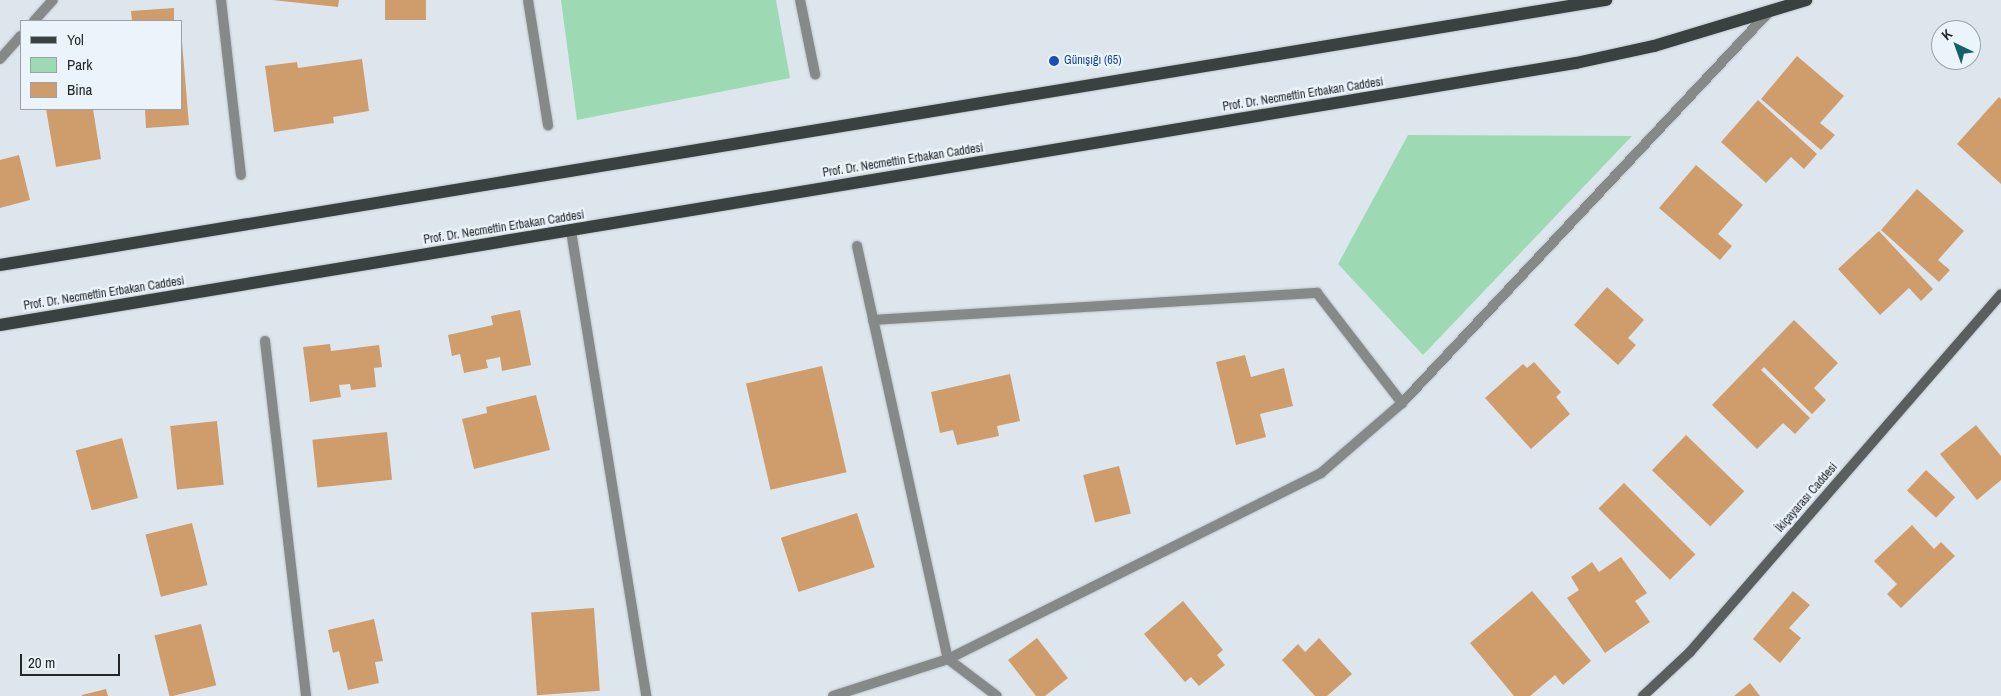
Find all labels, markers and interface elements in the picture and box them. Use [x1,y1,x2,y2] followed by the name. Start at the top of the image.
[20,20,182,110] legend
[1931,20,1981,70] north arrow
[1938,25,1956,44] text: K
[67,29,84,50] text: Yol
[67,54,92,75] text: Park
[1064,54,1121,68] place label: Günışığı (65)
[1048,55,1060,67] marker: Günışığı (65)
[1222,75,1384,115] street label: Prof. Dr. Necmettin Erbakan Caddesi
[67,79,92,100] text: Bina
[822,141,984,181] street label: Prof. Dr. Necmettin Erbakan Caddesi
[423,208,585,248] street label: Prof. Dr. Necmettin Erbakan Caddesi
[23,274,185,314] street label: Prof. Dr. Necmettin Erbakan Caddesi
[1773,460,1841,536] street label: İkiçayarası Caddesi
[22,644,122,676] scale bar
[28,652,55,673] text: 20 m

